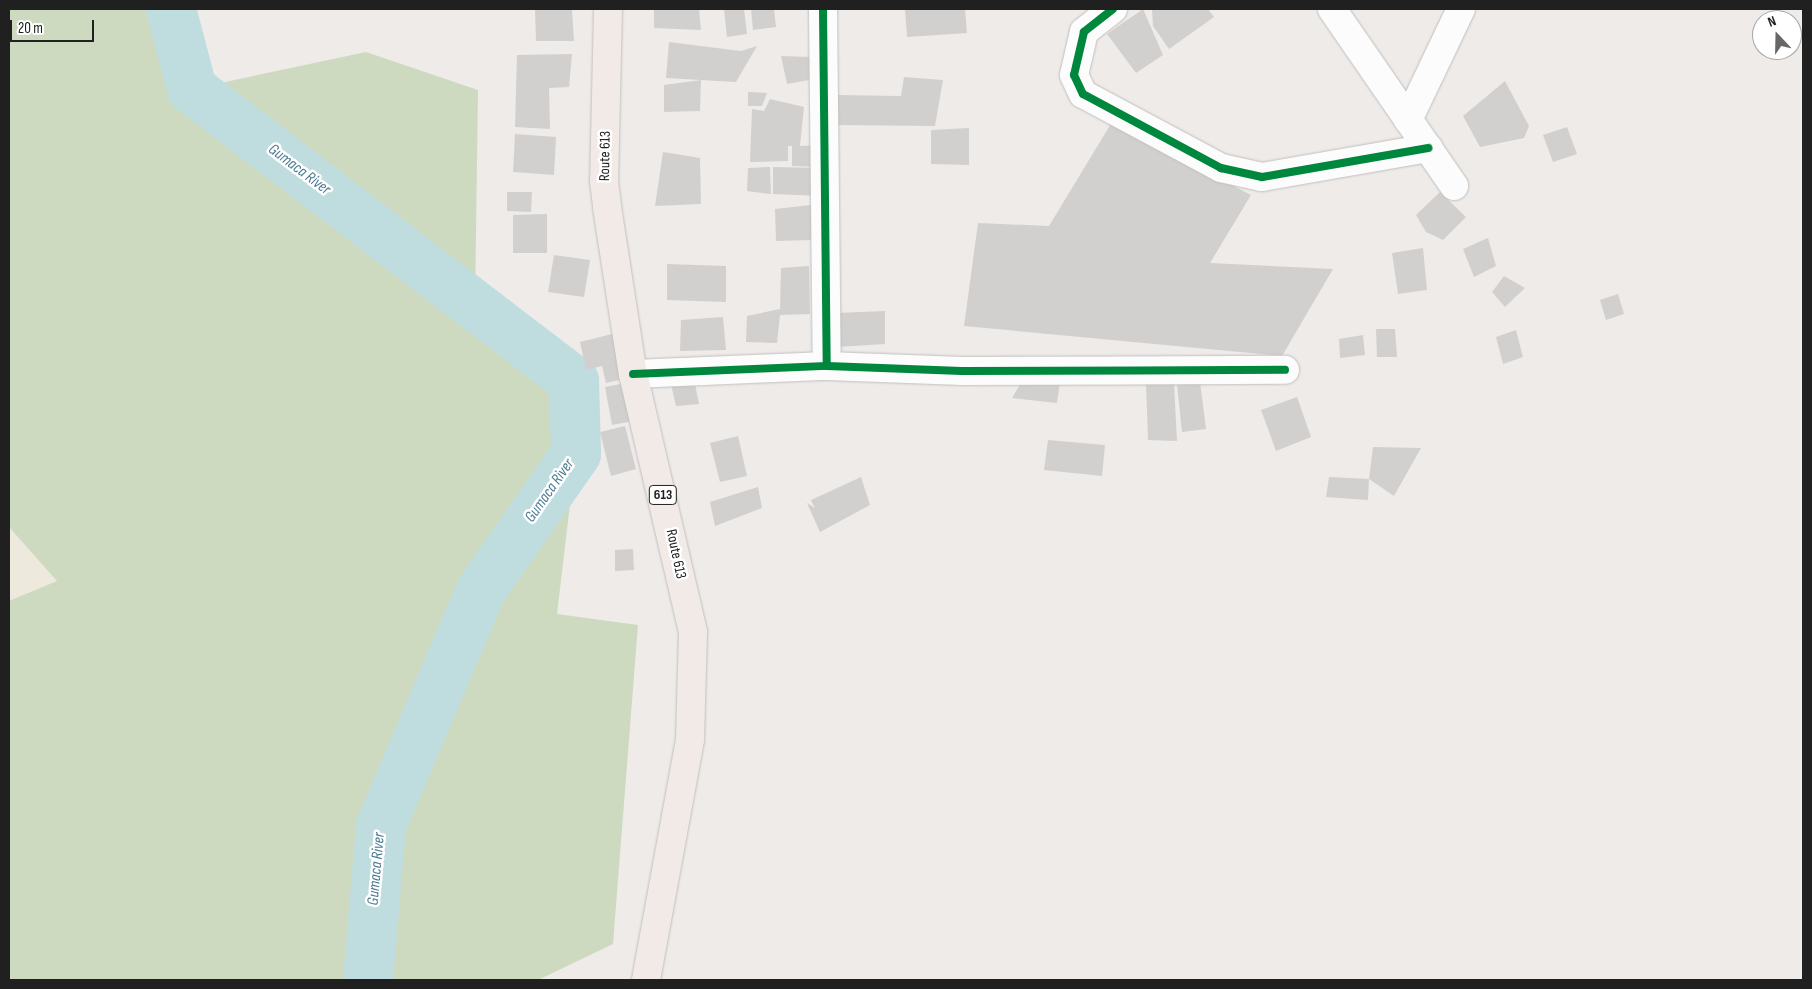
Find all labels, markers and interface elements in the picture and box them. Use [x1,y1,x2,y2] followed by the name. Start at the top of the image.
[12,10,96,42] scale bar
[1752,10,1802,60] north arrow
[1765,12,1778,31] text: N
[18,19,43,38] text: 20 m
[596,131,614,181] street label: Route 613
[264,140,334,200] water label: Gumaca River
[521,456,579,526] water label: Gumaca River
[648,484,678,506] road number: 613
[662,528,690,580] street label: Route 613
[364,832,390,906] water label: Gumaca River

